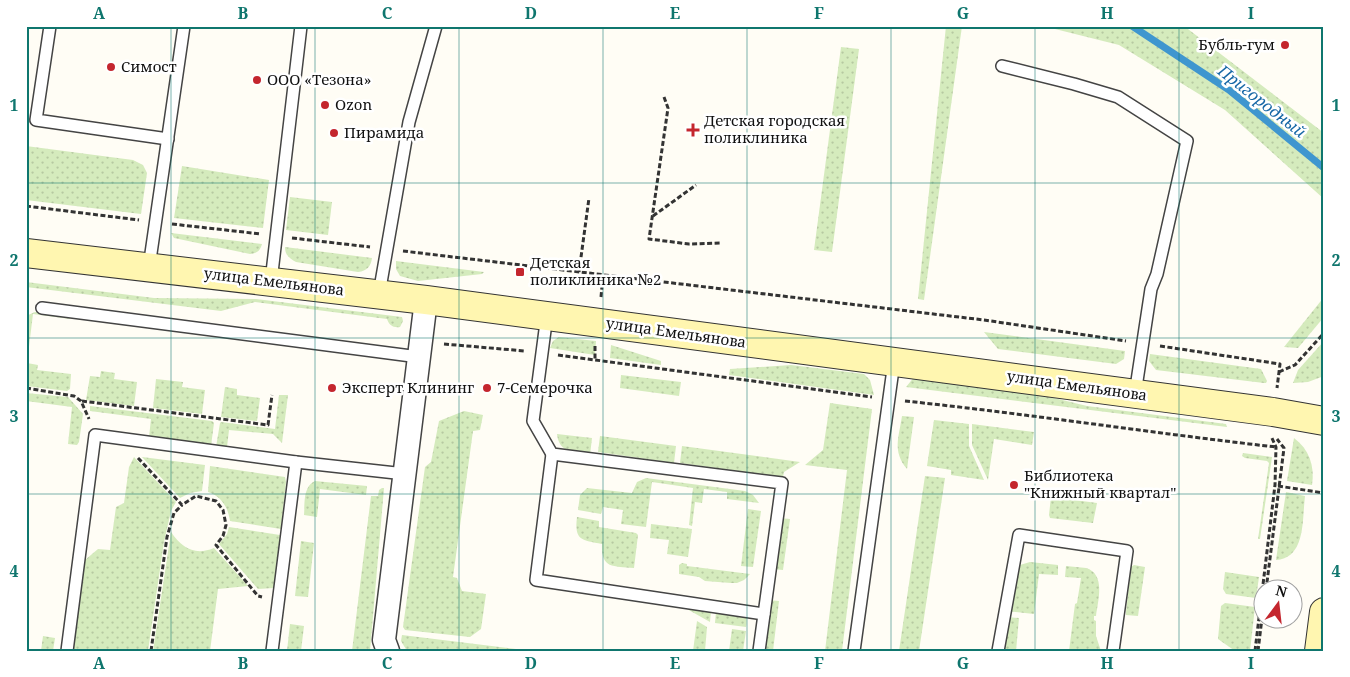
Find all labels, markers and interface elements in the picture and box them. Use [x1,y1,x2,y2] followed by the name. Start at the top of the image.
[93,2,106,24] text: A
[238,2,249,24] text: B
[382,2,393,24] text: C
[525,2,537,24] text: D
[670,2,680,24] text: E
[814,2,824,24] text: F
[957,2,969,24] text: G
[1100,2,1114,24] text: H
[1248,2,1254,24] text: I
[1198,34,1275,54] place label: Бубль-гум
[1279,39,1291,51] marker: Бубль-гум
[121,56,177,76] place label: Симост
[1213,59,1311,143] water label: Пригородный
[105,61,117,73] marker: Симост
[267,69,371,89] place label: ООО «Тезона»
[251,74,263,86] marker: ООО «Тезона»
[9,94,19,116] text: 1
[335,94,372,114] place label: Ozon
[1331,94,1341,116] text: 1
[319,99,331,111] marker: Ozon
[704,110,845,147] place label: Детская городская поликлиника
[344,122,424,142] place label: Пирамида
[686,123,700,137] marker: Детская городская поликлиника
[328,127,340,139] marker: Пирамида
[9,249,19,271] text: 2
[1331,249,1341,271] text: 2
[530,252,661,289] place label: Детская поликлиника №2
[203,262,346,300] street label: улица Емельянова
[514,266,526,278] marker: Детская поликлиника №2
[605,312,748,352] street label: улица Емельянова
[1006,365,1149,405] street label: улица Емельянова
[342,377,474,397] place label: Эксперт Клининг
[497,377,593,397] place label: 7-Семерочка
[326,382,338,394] marker: Эксперт Клининг
[481,382,493,394] marker: 7-Семерочка
[9,405,19,427] text: 3
[1331,405,1341,427] text: 3
[1024,465,1176,502] place label: Библиотека "Книжный квартал"
[1008,479,1020,491] marker: Библиотека "Книжный квартал"
[9,560,19,582] text: 4
[1331,560,1341,582] text: 4
[1252,580,1302,630] north arrow
[1274,580,1289,602] text: N
[93,652,106,674] text: A
[238,652,249,674] text: B
[382,652,393,674] text: C
[525,652,537,674] text: D
[670,652,680,674] text: E
[814,652,824,674] text: F
[957,652,969,674] text: G
[1100,652,1114,674] text: H
[1248,652,1254,674] text: I

